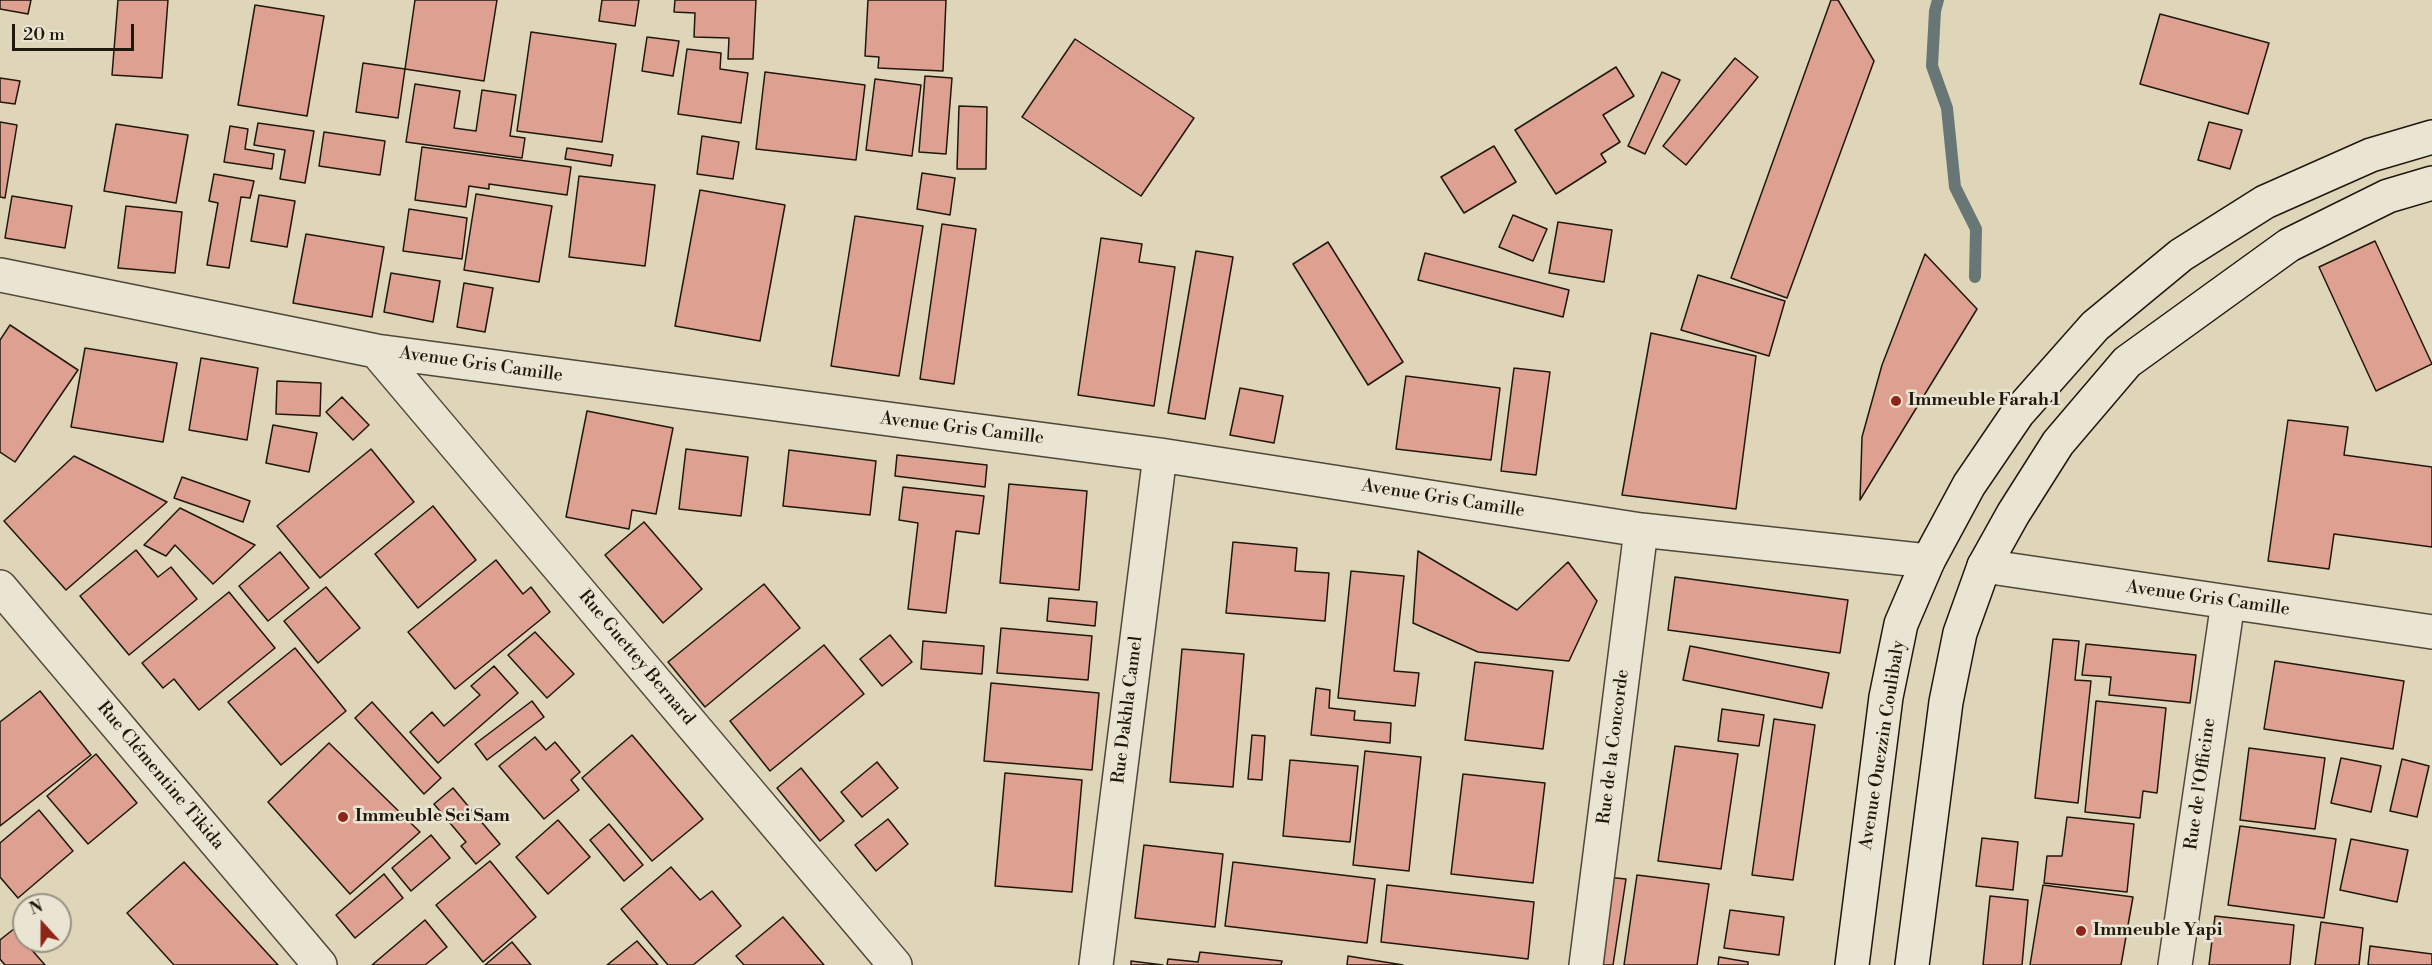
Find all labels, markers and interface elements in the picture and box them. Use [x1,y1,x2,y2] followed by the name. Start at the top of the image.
[15,12,136,50] scale bar
[23,23,65,46] text: 20 m
[398,343,564,387] street label: Avenue Gris Camille
[1908,390,2060,412] place label: Immeuble Farah 1
[1889,394,1903,408] marker: Immeuble Farah 1
[879,408,1045,450] street label: Avenue Gris Camille
[1360,475,1526,523] street label: Avenue Gris Camille
[2125,577,2291,621] street label: Avenue Gris Camille
[573,586,699,730] street label: Rue Guettey Bernard
[1108,635,1148,785] street label: Rue Dakhla Camel
[1856,639,1910,851] street label: Avenue Ouezzin Coulibaly
[1594,668,1634,826] street label: Rue de la Concorde
[92,697,228,855] street label: Rue Clémentine Tikida
[2181,717,2221,851] street label: Rue de l'Officine
[355,806,510,828] place label: Immeuble Sci Sam
[336,810,350,824] marker: Immeuble Sci Sam
[12,893,72,953] north arrow
[27,896,46,920] text: N
[2093,920,2223,942] place label: Immeuble Yapi
[2074,924,2088,938] marker: Immeuble Yapi

